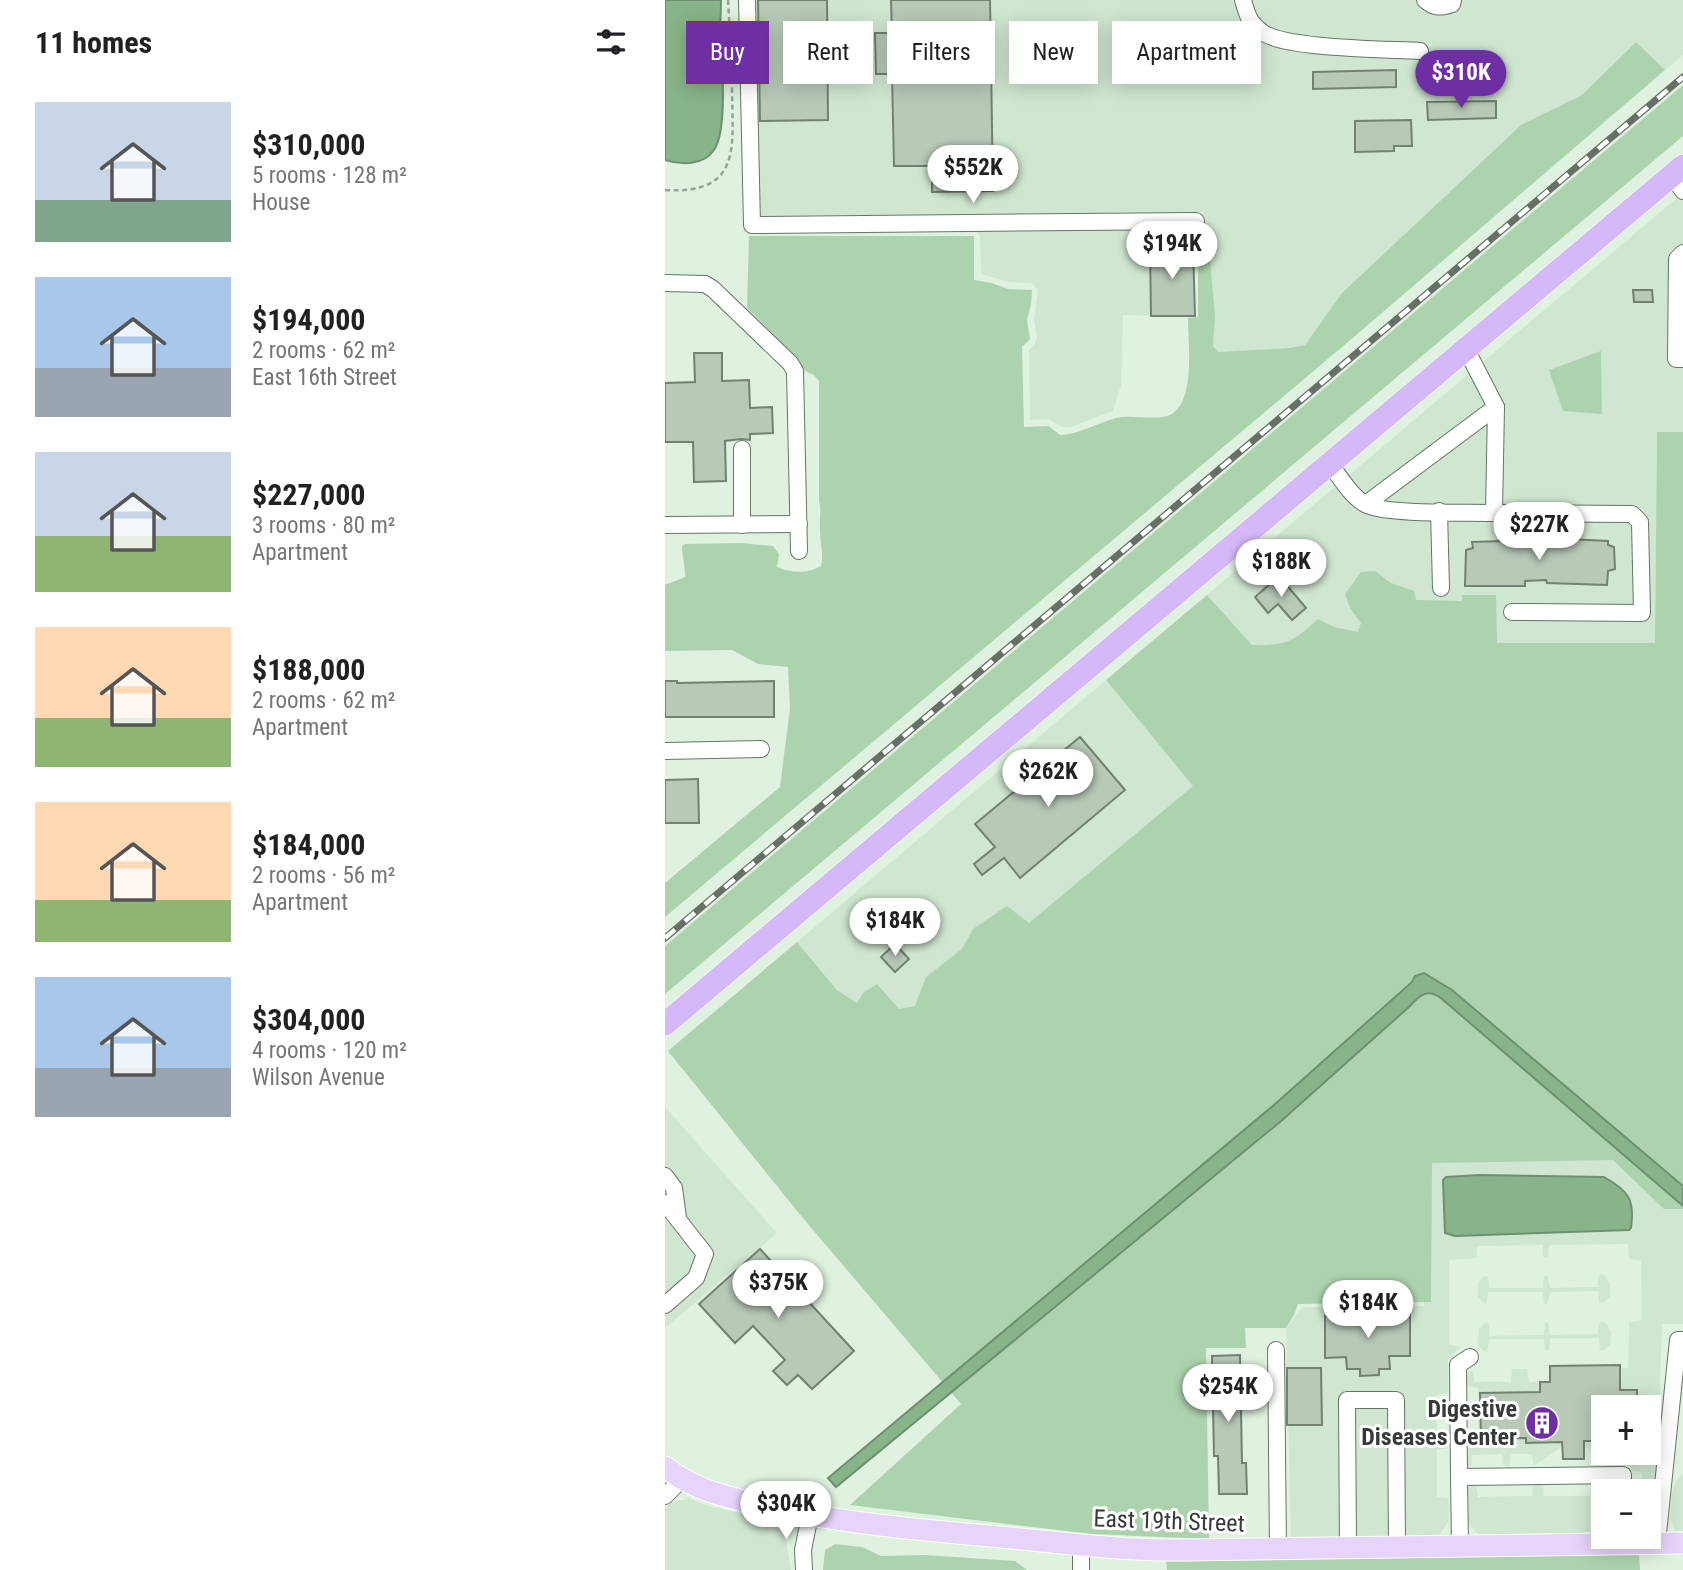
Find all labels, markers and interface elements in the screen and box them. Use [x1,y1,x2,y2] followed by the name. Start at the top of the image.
[686,21,769,84] chip: Buy
[783,21,873,84] chip: Rent
[887,21,995,84] chip: Filters
[1009,21,1098,84] chip: New
[1112,21,1261,84] chip: Apartment
[592,23,630,61] icon: filters
[35,25,152,60] text: 11 homes
[1412,50,1510,110] pin: $310K
[1431,59,1491,86] text: $310K
[252,127,365,162] text: $310,000
[91,130,175,214] icon: home
[924,146,1022,205] pin: $552K
[943,154,1003,181] text: $552K
[252,162,407,189] text: 5 rooms · 128 m²
[252,189,310,216] text: House
[1123,222,1221,281] pin: $194K
[1142,230,1202,257] text: $194K
[252,302,365,337] text: $194,000
[91,305,175,389] icon: home
[252,337,395,364] text: 2 rooms · 62 m²
[252,364,397,391] text: East 16th Street
[252,477,365,512] text: $227,000
[91,480,175,564] icon: home
[1490,503,1588,562] pin: $227K
[1509,511,1569,538] text: $227K
[252,512,395,539] text: 3 rooms · 80 m²
[252,539,348,566] text: Apartment
[1232,540,1330,599] pin: $188K
[1251,548,1311,575] text: $188K
[252,652,365,687] text: $188,000
[91,655,175,739] icon: home
[252,687,395,714] text: 2 rooms · 62 m²
[252,714,348,741] text: Apartment
[999,750,1097,809] pin: $262K
[1018,758,1078,785] text: $262K
[252,827,365,862] text: $184,000
[91,830,175,914] icon: home
[252,862,395,889] text: 2 rooms · 56 m²
[252,889,348,916] text: Apartment
[846,898,944,958] pin: $184K
[865,907,925,934] text: $184K
[252,1002,365,1037] text: $304,000
[91,1005,175,1089] icon: home
[252,1037,407,1064] text: 4 rooms · 120 m²
[252,1064,385,1091] text: Wilson Avenue
[729,1260,827,1320] pin: $375K
[748,1269,808,1296] text: $375K
[1319,1280,1417,1340] pin: $184K
[1338,1289,1398,1316] text: $184K
[1179,1364,1277,1424] pin: $254K
[1198,1373,1258,1400] text: $254K
[1361,1395,1517,1451] place label: Digestive Diseases Center
[1591,1395,1661,1549] map controls
[1591,1395,1661,1465] button: +
[1523,1404,1561,1442] building icon: Digestive Diseases Center
[1591,1479,1661,1549] button: −
[737,1482,835,1541] pin: $304K
[756,1490,816,1517] text: $304K
[1093,1504,1245,1538] street label: East 19th Street

